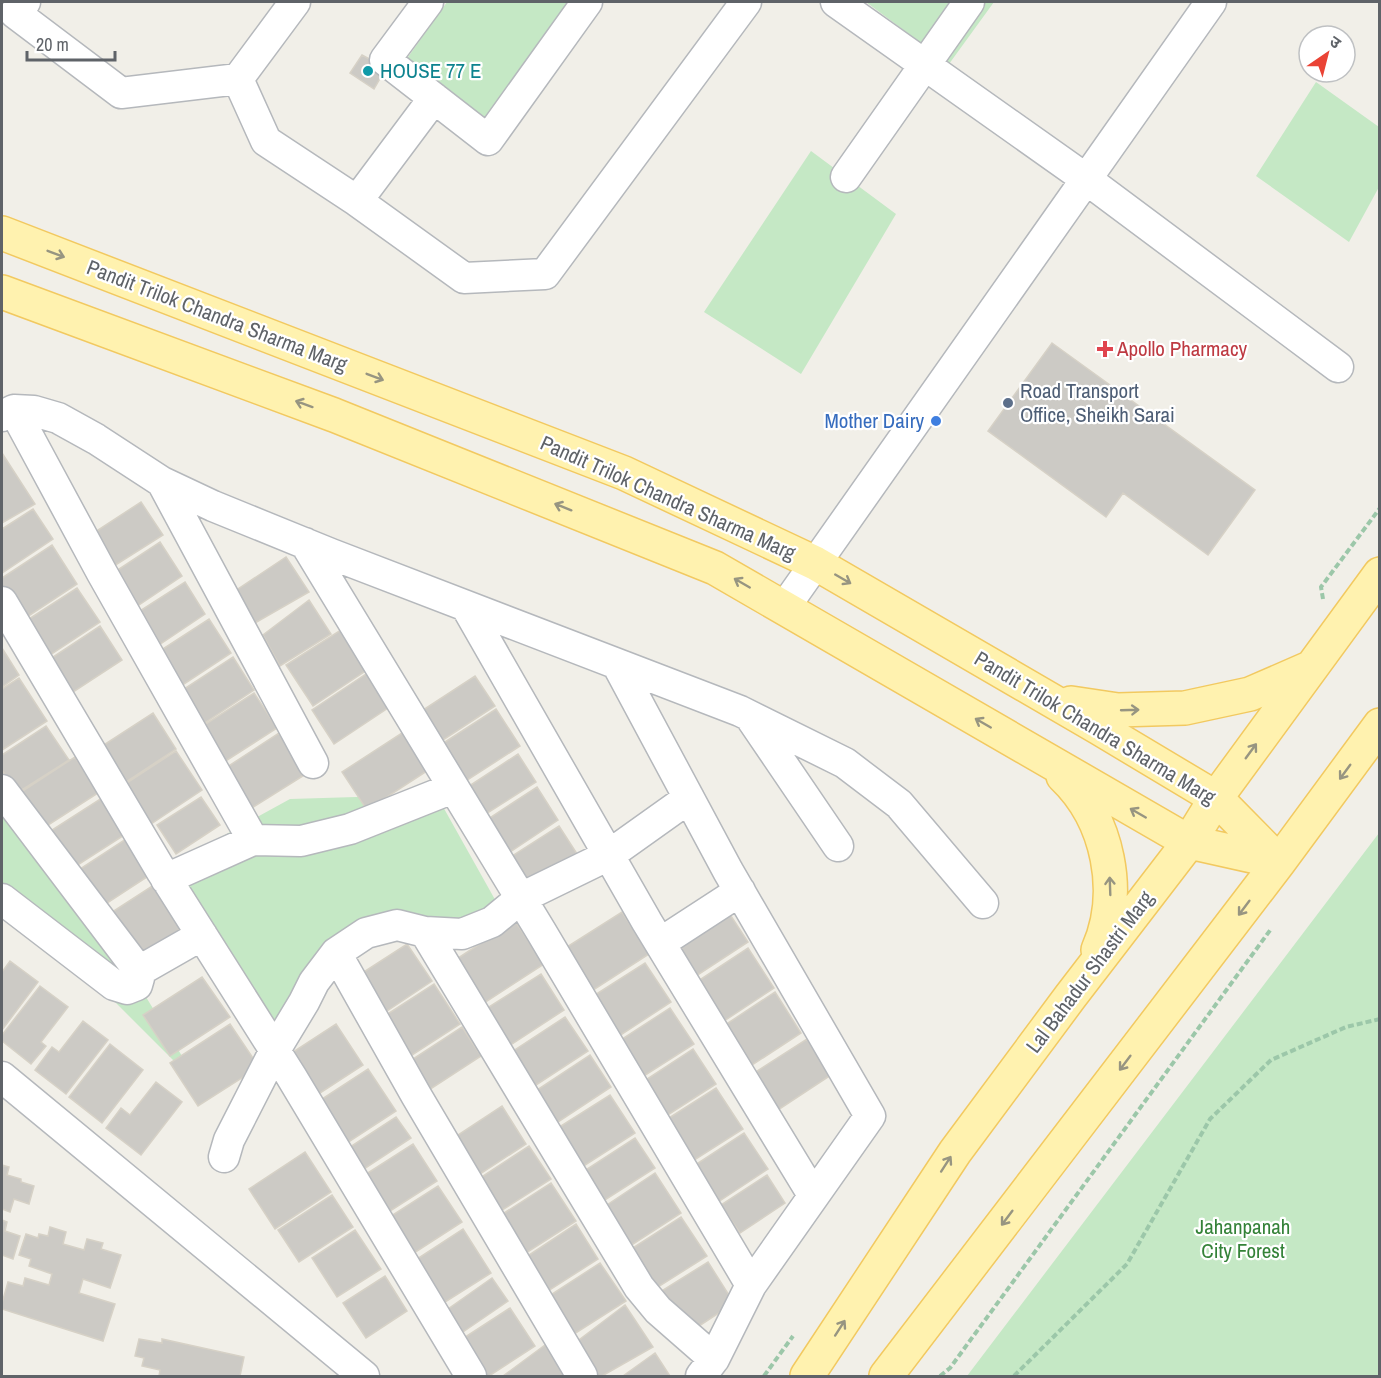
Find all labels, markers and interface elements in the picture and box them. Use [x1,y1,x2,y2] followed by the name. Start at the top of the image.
[27,24,116,62] scale bar
[1297,24,1357,84] north arrow
[1325,30,1346,54] text: उ
[36,32,69,57] text: 20 m
[380,56,481,85] place label: HOUSE 77 E
[361,64,375,78] marker: HOUSE 77 E
[46,250,65,261] one-way arrow
[83,252,352,379] street label: Pandit Trilok Chandra Sharma Marg
[1116,334,1248,363] place label: Apollo Pharmacy
[1098,342,1112,356] marker: Apollo Pharmacy
[365,373,384,384] one-way arrow
[1020,376,1175,429] place label: Road Transport Office, Sheikh Sarai
[1001,396,1015,410] marker: Road Transport Office, Sheikh Sarai
[295,397,314,408] one-way arrow
[824,406,924,435] place label: Mother Dairy
[929,414,943,428] marker: Mother Dairy
[536,428,801,567] street label: Pandit Trilok Chandra Sharma Marg
[554,501,573,512] one-way arrow
[834,573,851,585] one-way arrow
[734,577,751,589] one-way arrow
[969,644,1222,811] street label: Pandit Trilok Chandra Sharma Marg
[1120,704,1140,716] one-way arrow
[975,717,992,729] one-way arrow
[1244,743,1257,759] one-way arrow
[1339,764,1351,780] one-way arrow
[1130,806,1147,818] one-way arrow
[1104,876,1115,896] one-way arrow
[1019,884,1160,1059] street label: Lal Bahadur Shastri Marg
[1237,900,1250,916] one-way arrow
[1119,1055,1132,1071] one-way arrow
[940,1156,953,1173] one-way arrow
[1001,1210,1013,1226] one-way arrow
[1196,1212,1290,1265] park label: Jahanpanah City Forest
[833,1319,846,1336] one-way arrow

